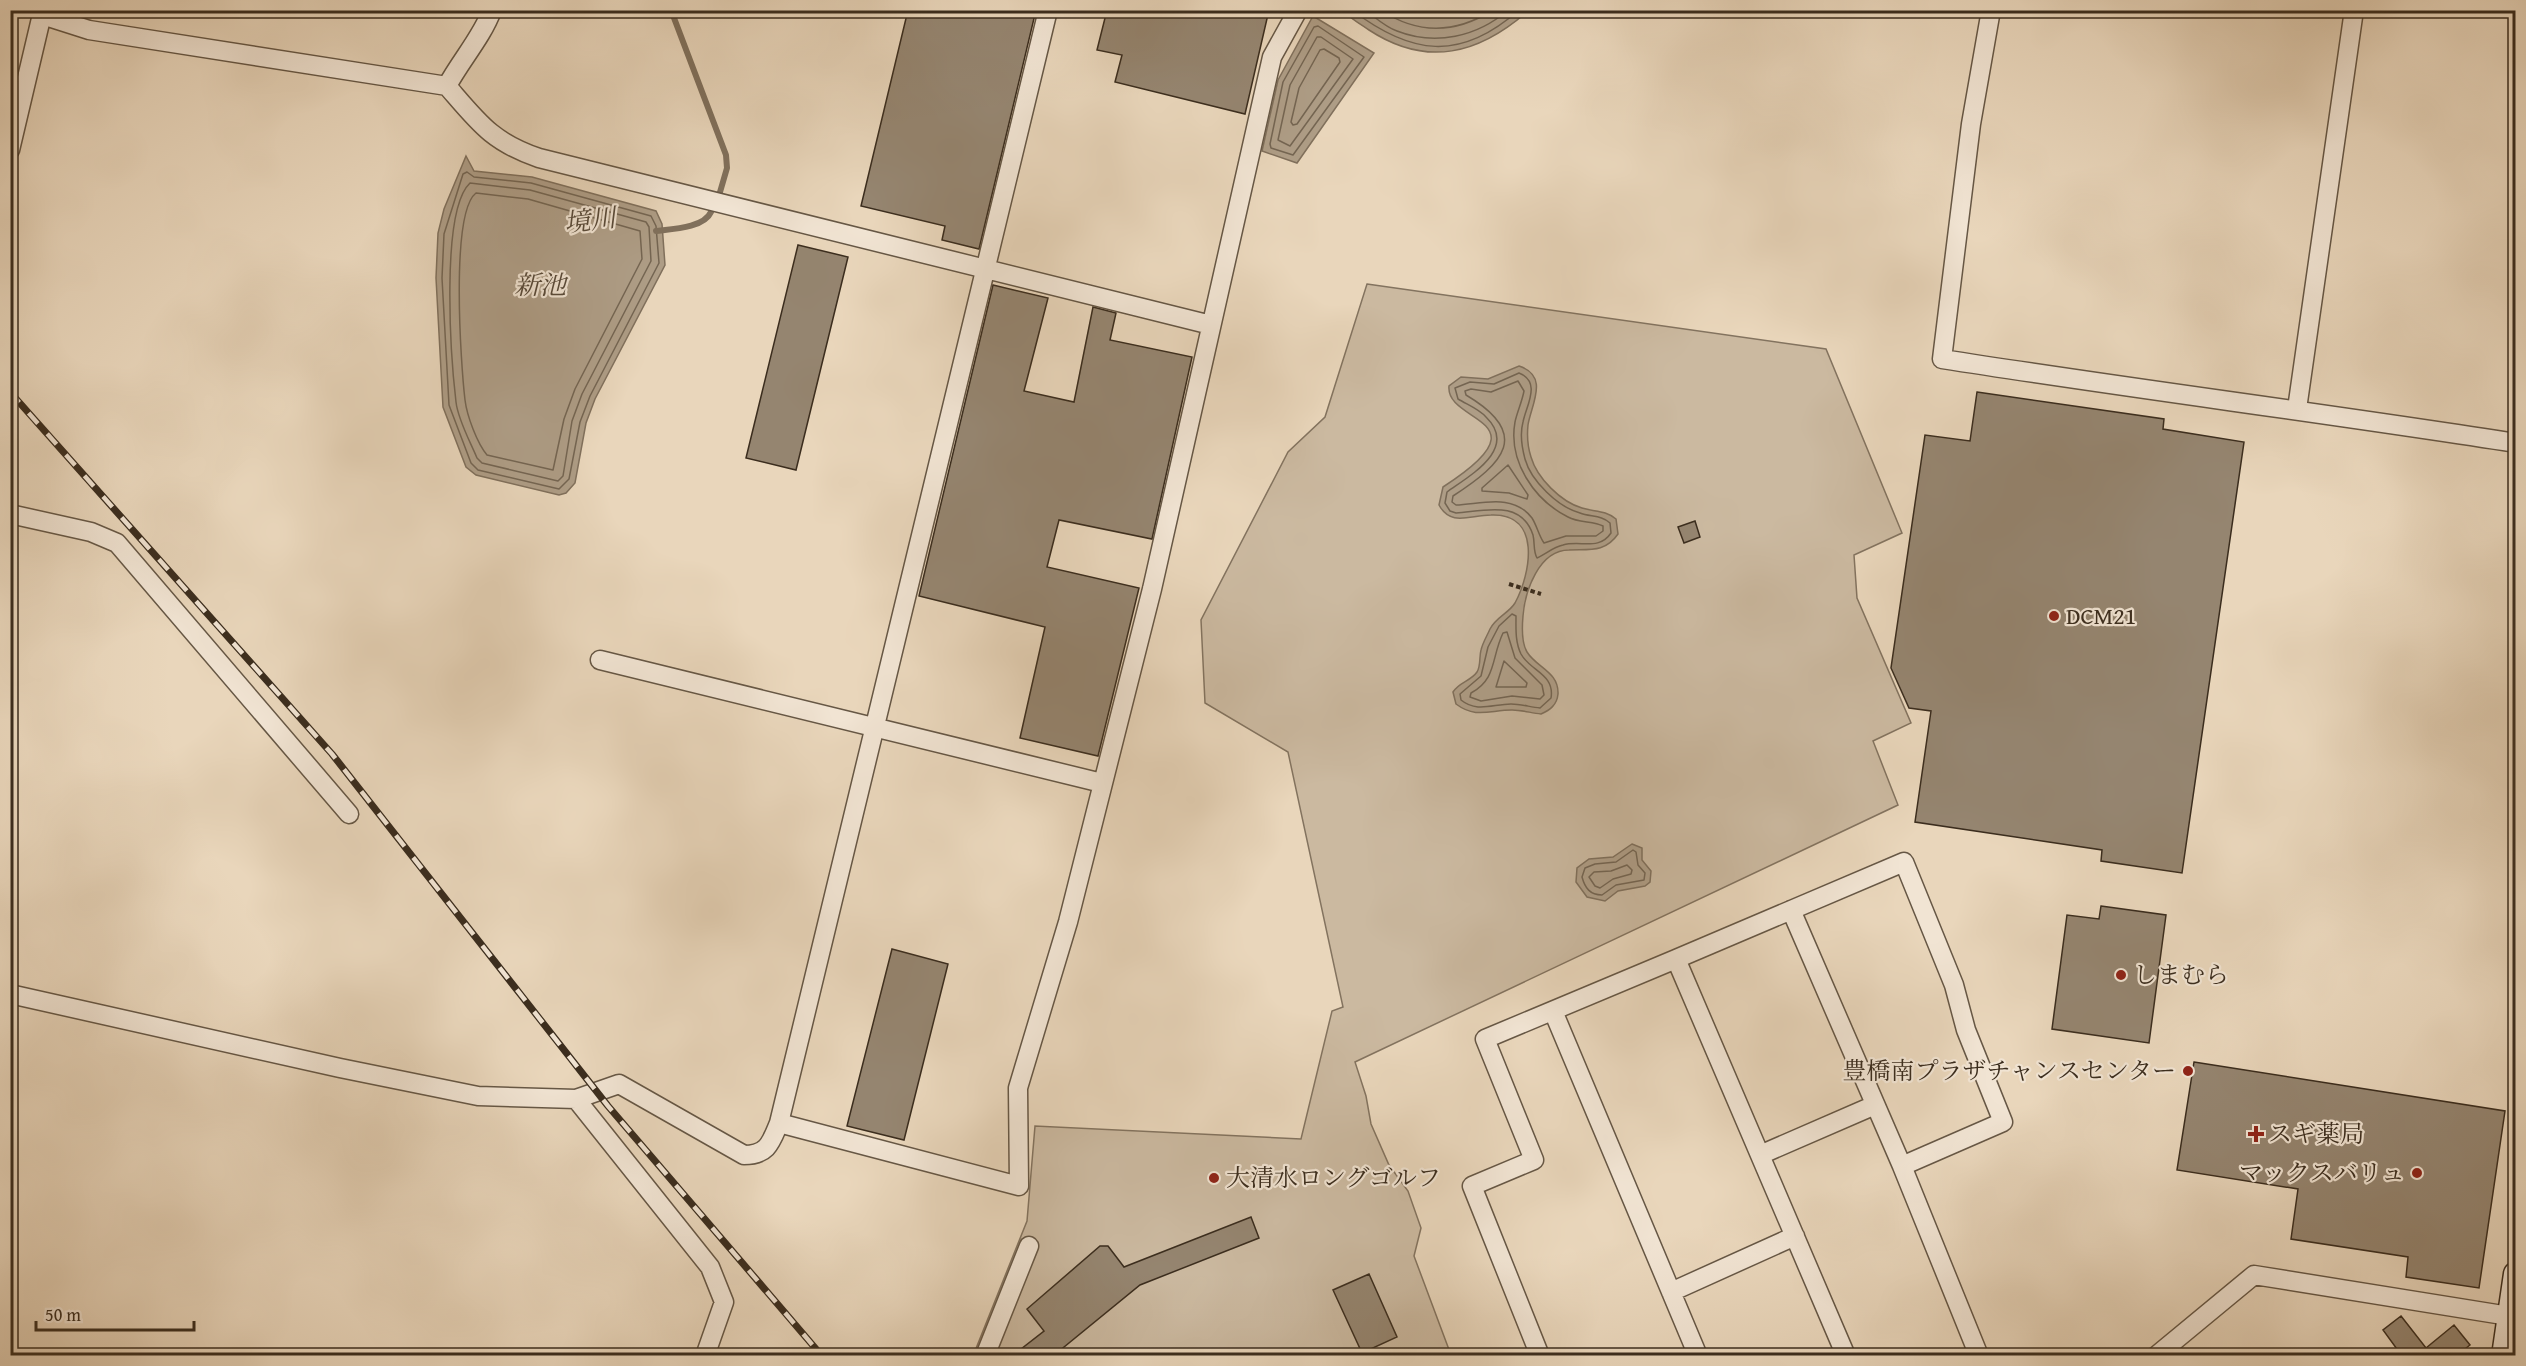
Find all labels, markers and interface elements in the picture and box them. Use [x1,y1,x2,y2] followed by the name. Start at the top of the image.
[562,197,621,242] water label: 境川
[514,265,569,304] water label: 新池
[2066,598,2136,633] place label: DCM21
[2047,609,2061,623] marker: DCM21
[2133,957,2229,992] place label: しまむら
[2114,968,2128,982] marker: しまむら
[1842,1053,2176,1088] place label: 豊橋南プラザチャンスセンター
[2181,1064,2195,1078] marker: 豊橋南プラザチャンスセンター
[2268,1116,2364,1151] place label: スギ薬局
[2249,1127,2263,1141] marker: スギ薬局
[2239,1155,2405,1190] place label: マックスバリュ
[1226,1160,1441,1195] place label: 大清水ロングゴルフ
[2410,1166,2424,1180] marker: マックスバリュ
[1207,1171,1221,1185] marker: 大清水ロングゴルフ
[36,1294,194,1332] scale bar
[45,1301,81,1328] text: 50 m

